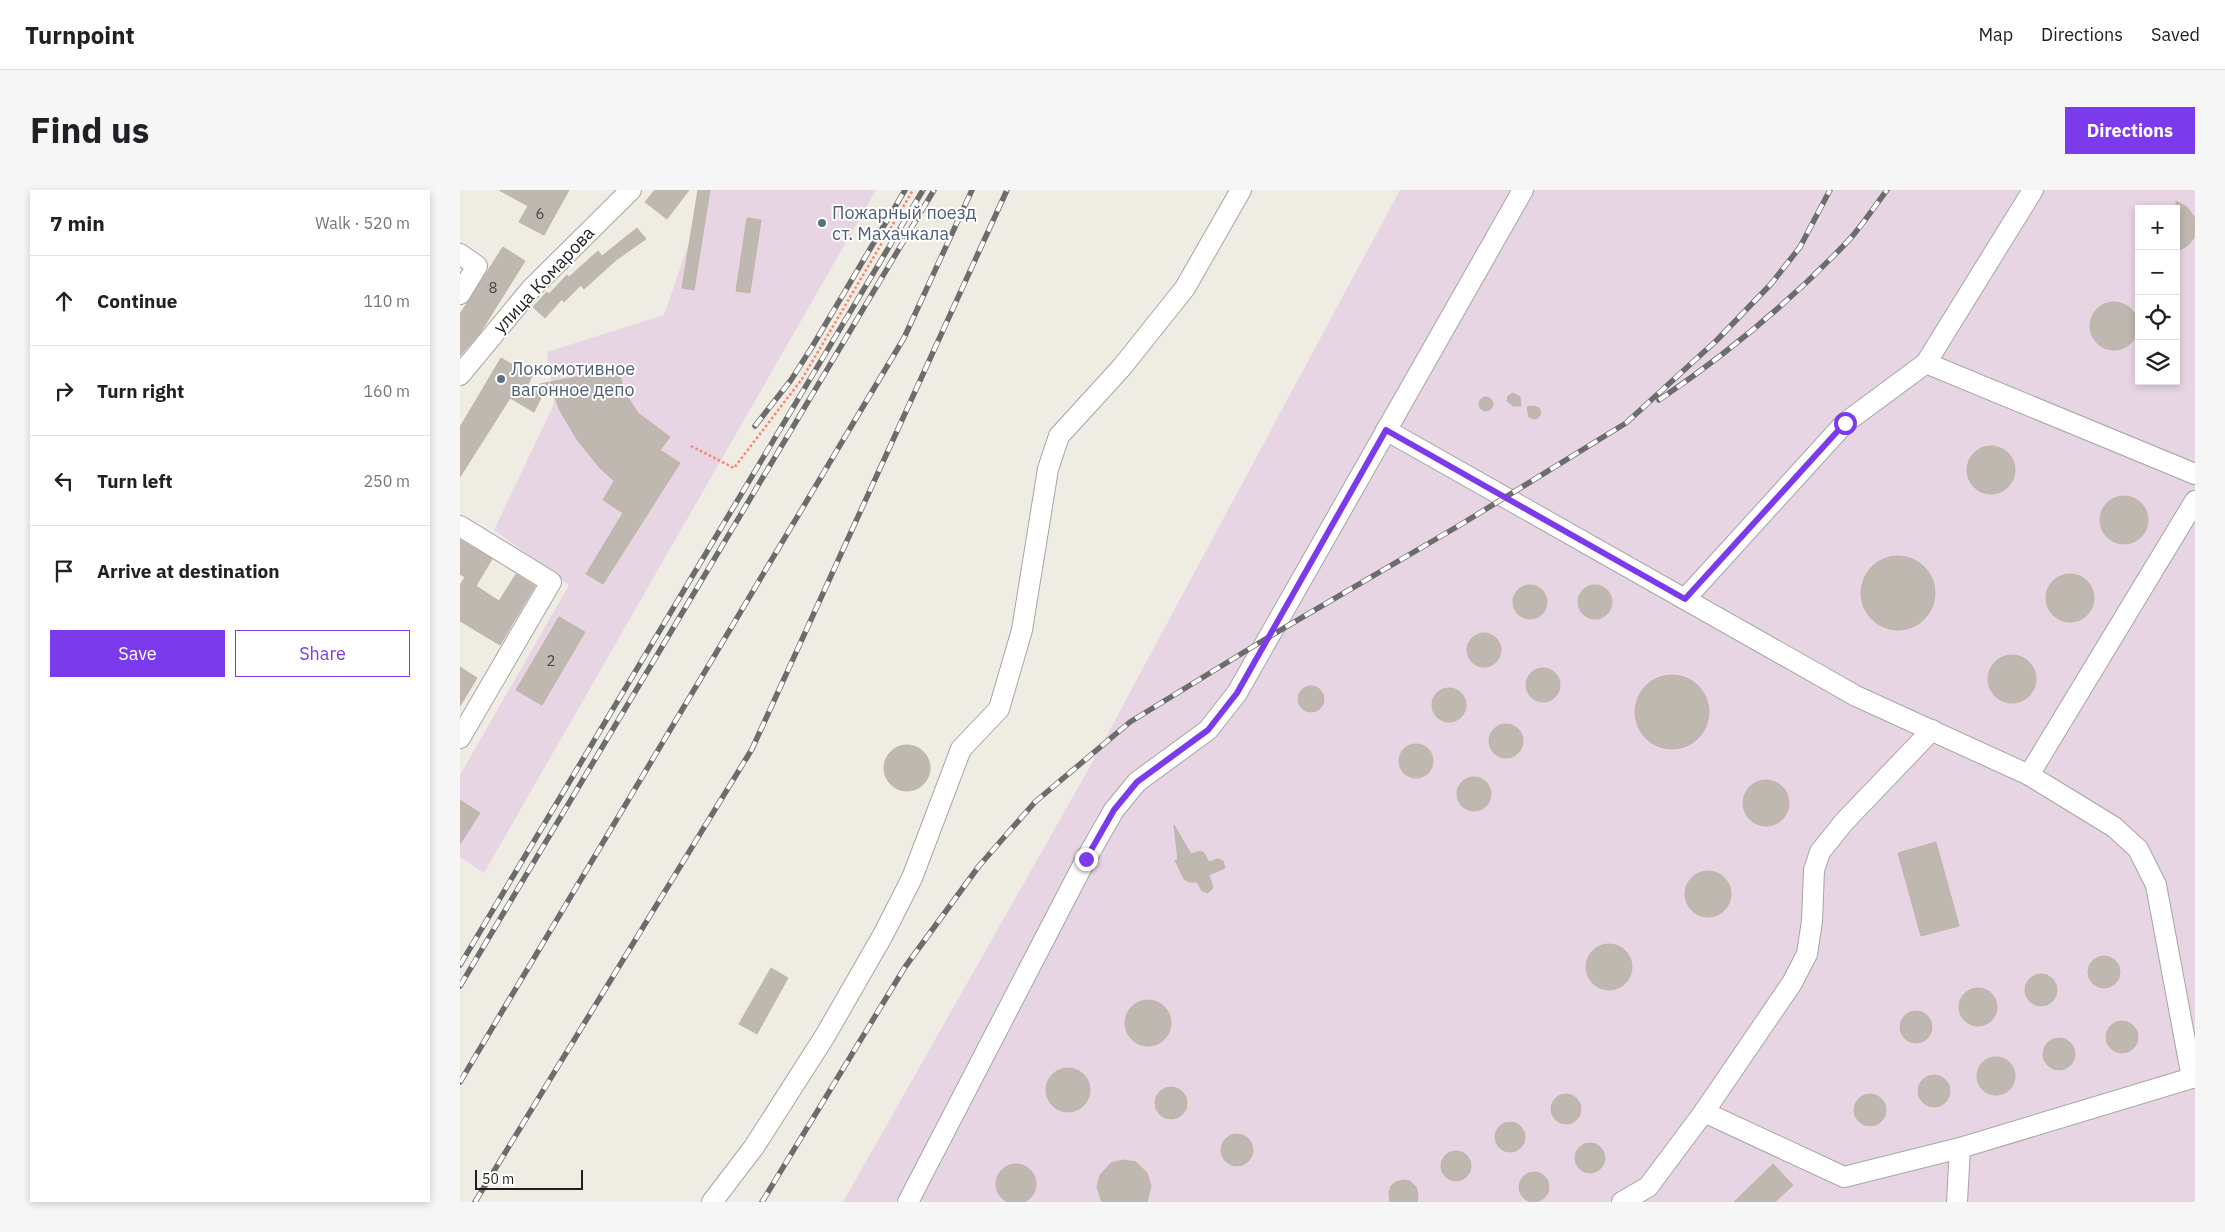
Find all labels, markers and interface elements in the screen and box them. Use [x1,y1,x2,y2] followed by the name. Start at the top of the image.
[25,19,135,51] text: Turnpoint
[1978,23,2013,46] text: Map
[2041,23,2123,46] text: Directions
[2151,23,2200,46] text: Saved
[30,107,149,153] text: Find us
[2065,107,2195,154] button: Directions
[832,201,977,245] place label: Пожарный поезд ст. Махачкала
[535,204,545,223] house number: 6
[2135,205,2180,385] map controls
[2135,205,2180,250] button: +
[50,209,105,237] text: 7 min
[315,213,410,233] text: Walk · 520 m
[816,217,828,229] marker: Пожарный поезд ст. Махачкала
[488,221,599,338] street label: улица Комарова
[2135,250,2180,295] button: −
[488,278,498,297] house number: 8
[50,287,78,315] icon: ahead
[97,289,177,313] text: Continue
[363,291,410,311] text: 110 m
[2135,295,2180,340] button: locate
[2135,340,2180,385] button: layers
[511,357,635,401] place label: Локомотивное вагонное депо
[495,373,507,385] marker: Локомотивное вагонное депо
[50,377,78,405] icon: right
[97,379,184,403] text: Turn right
[363,381,410,401] text: 160 m
[1834,412,1857,435] route start
[50,467,78,495] icon: left
[97,469,173,493] text: Turn left
[363,471,410,491] text: 250 m
[50,557,78,585] icon: arrive
[97,559,280,583] text: Arrive at destination
[50,630,225,677] button: Save
[235,630,410,677] button: Share
[546,651,556,670] house number: 2
[1075,848,1098,871] route end
[475,1167,582,1190] scale bar
[482,1170,514,1188] text: 50 m

